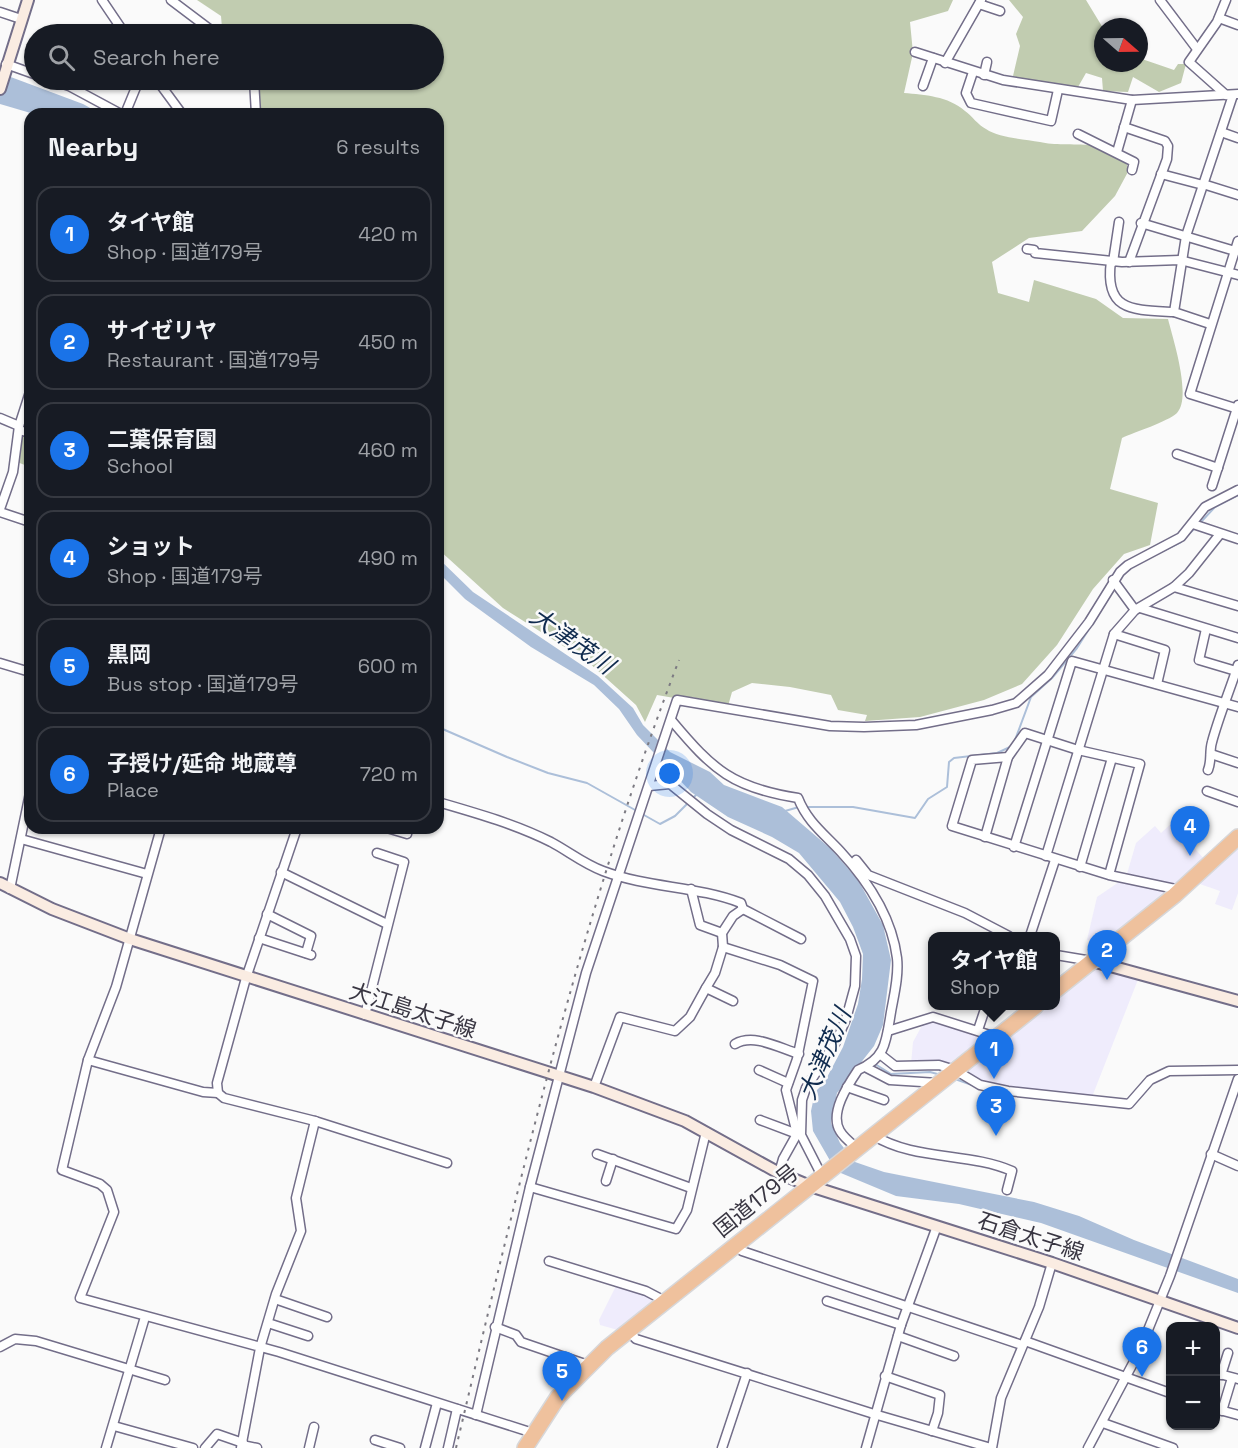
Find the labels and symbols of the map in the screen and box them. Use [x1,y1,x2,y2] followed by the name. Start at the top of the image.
[1094,18,1148,72] north arrow
[524,600,623,683] water label: 大津茂川
[655,759,684,788] your location
[1170,806,1210,856] pin: 4
[1088,930,1126,980] pin: 2
[346,976,480,1044] street label: 大江島太子線
[792,1001,859,1104] water label: 大津茂川
[974,1030,1014,1079] pin: 1
[976,1086,1016,1136] pin: 3
[708,1157,804,1243] street label: 国道179号
[974,1206,1088,1266] street label: 石倉太子線
[1122,1328,1162,1377] pin: 6
[542,1352,582,1401] pin: 5

